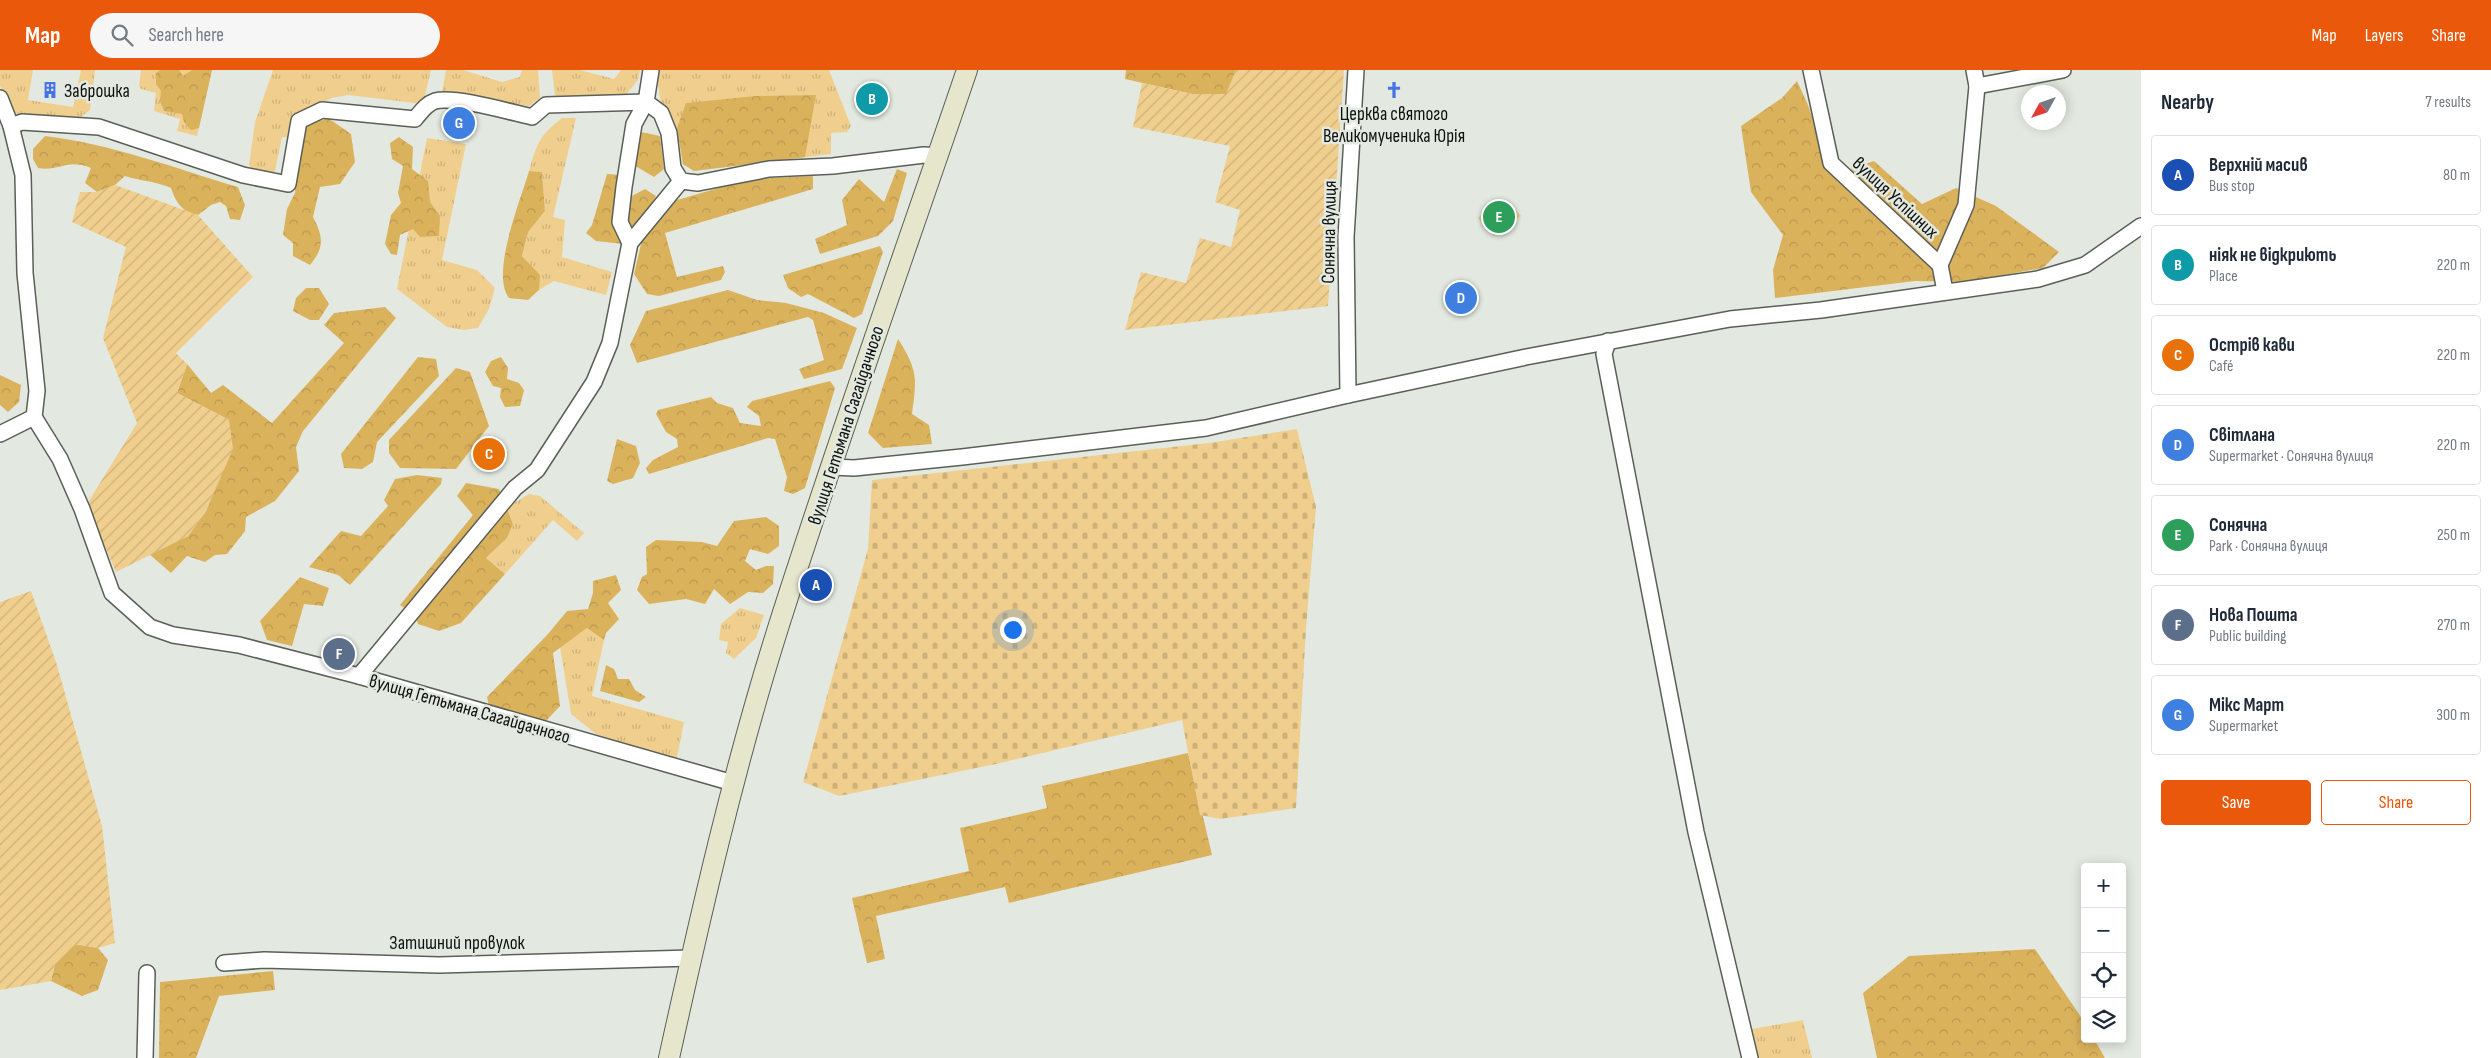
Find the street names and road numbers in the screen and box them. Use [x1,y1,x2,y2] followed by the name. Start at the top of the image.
[1847,152,1943,244] street label: вулиця Успішних
[1317,180,1342,284] street label: Сонячна вулиця
[803,323,890,528] street label: вулиця Гетьмана Сагайдачного
[366,670,573,749] street label: вулиця Гетьмана Сагайдачного
[389,932,526,955] street label: Затишний провулок

